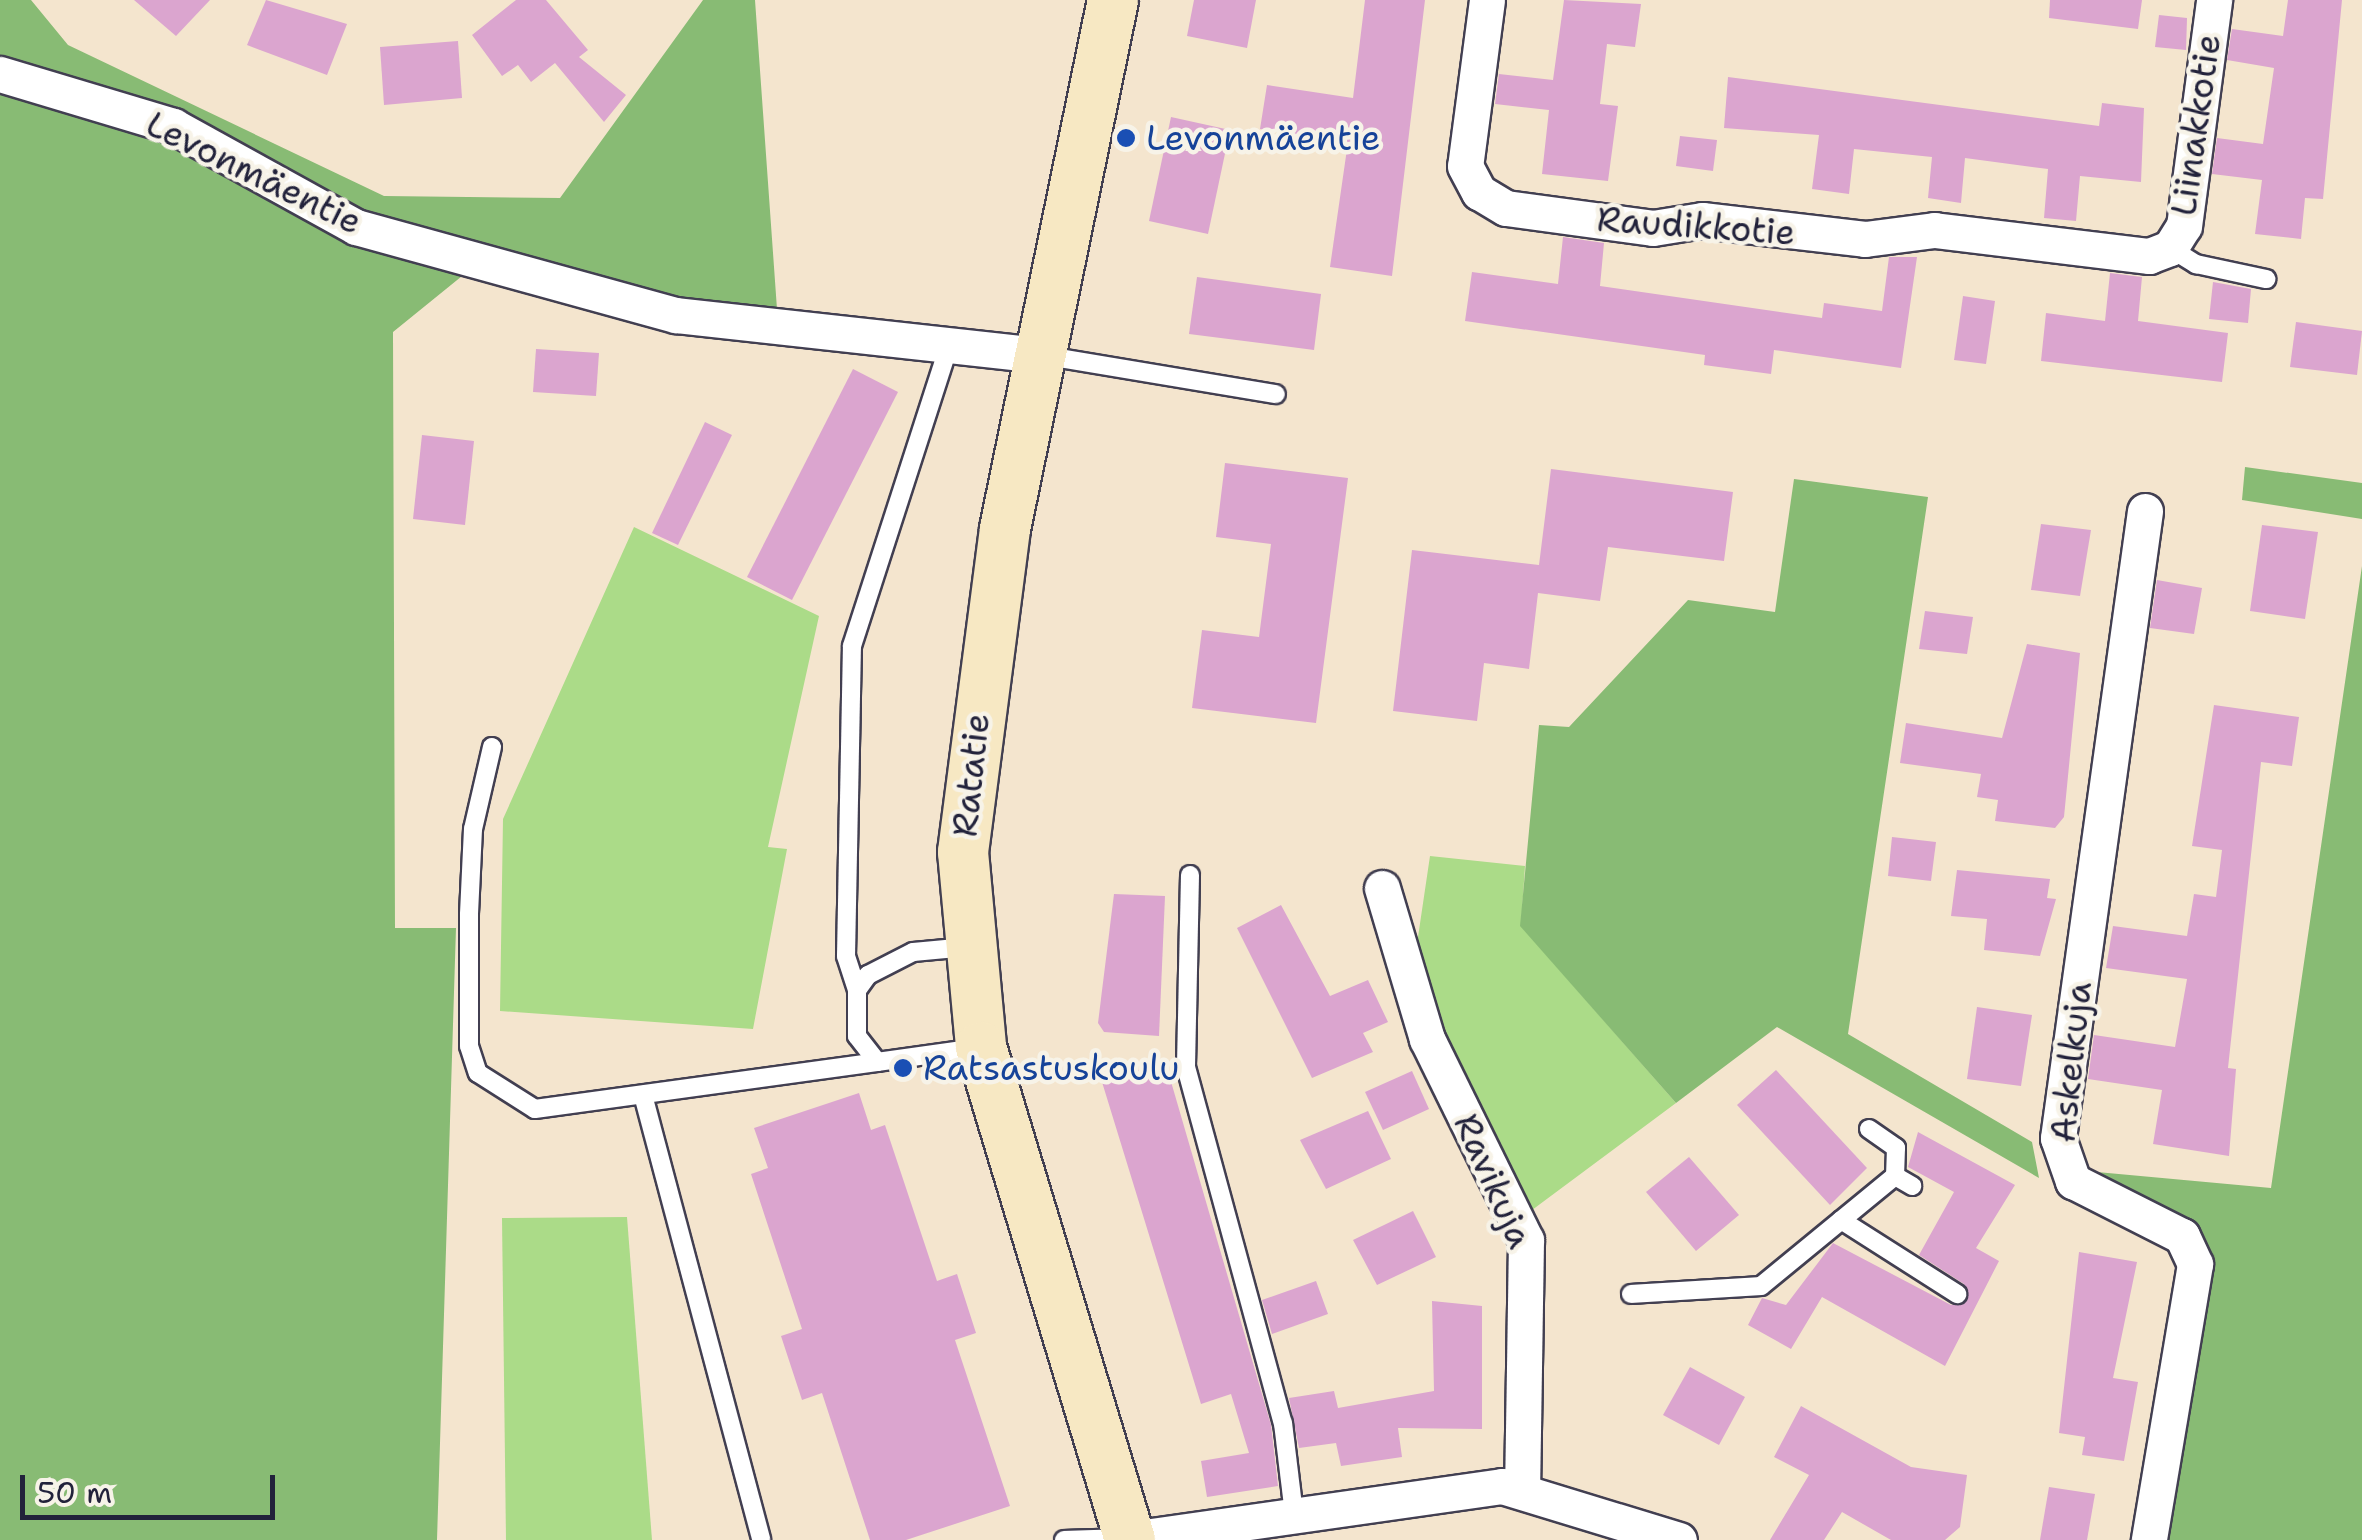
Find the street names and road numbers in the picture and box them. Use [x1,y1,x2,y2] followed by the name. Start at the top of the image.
[2162,31,2230,219] street label: Liinakkotie
[139,103,369,243] street label: Levonmäentie
[1596,198,1796,254] street label: Raudikkotie
[944,711,998,839] street label: Ratatie
[2042,980,2100,1144] street label: Askelkuja
[1445,1108,1541,1254] street label: Ravikuja

